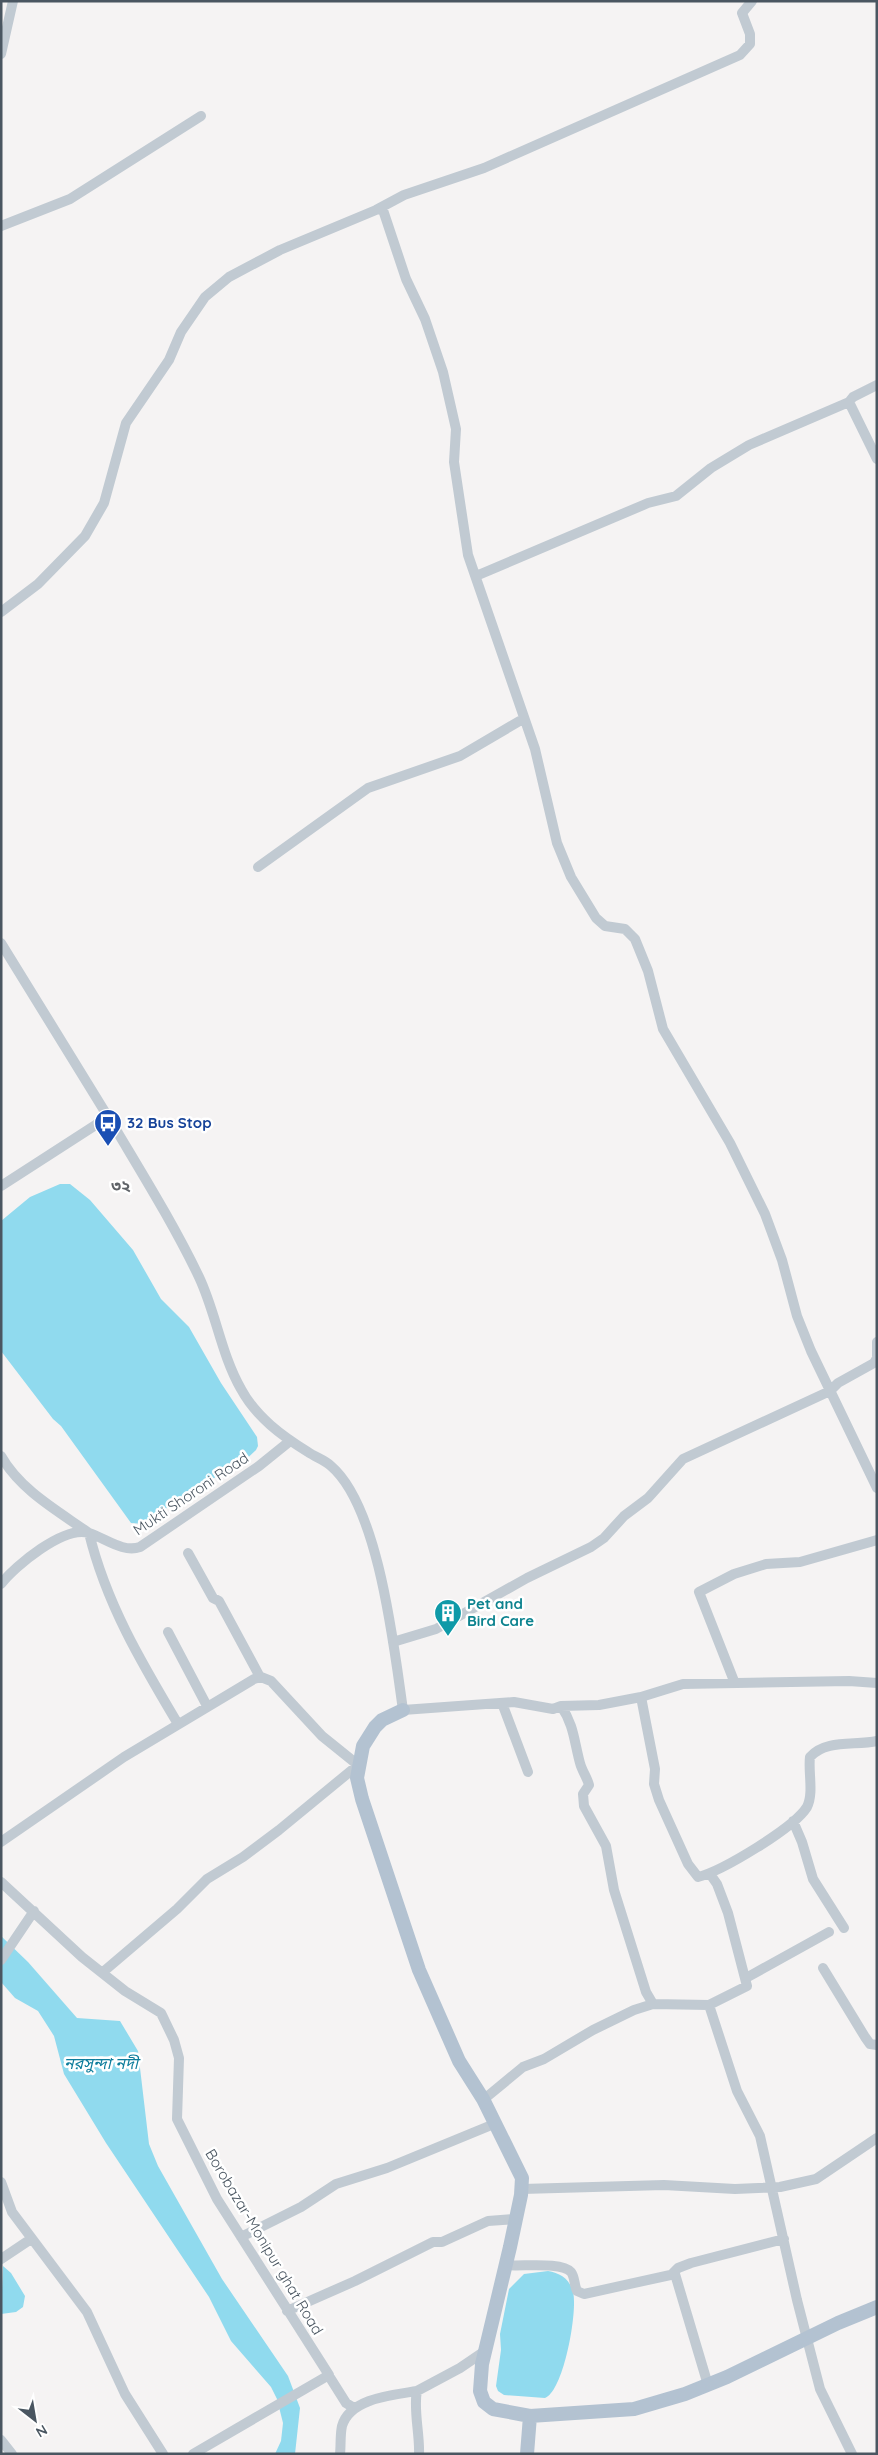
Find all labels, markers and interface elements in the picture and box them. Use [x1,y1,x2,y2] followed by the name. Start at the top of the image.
[93,1108,123,1147] bus stop icon: 32 Bus Stop
[127,1113,212,1132] place label: 32 Bus Stop
[111,1175,131,1195] district label: ৩২
[129,1448,252,1539] street label: Mukti Shoroni Road
[467,1594,534,1630] place label: Pet and Bird Care
[433,1598,463,1637] building icon: Pet and Bird Care
[64,2053,141,2073] water label: নরসুন্দা নদী
[201,2145,328,2338] street label: Borobazar-Monipur ghat Road
[10,2395,60,2445] north arrow
[33,2421,51,2442] text: N

